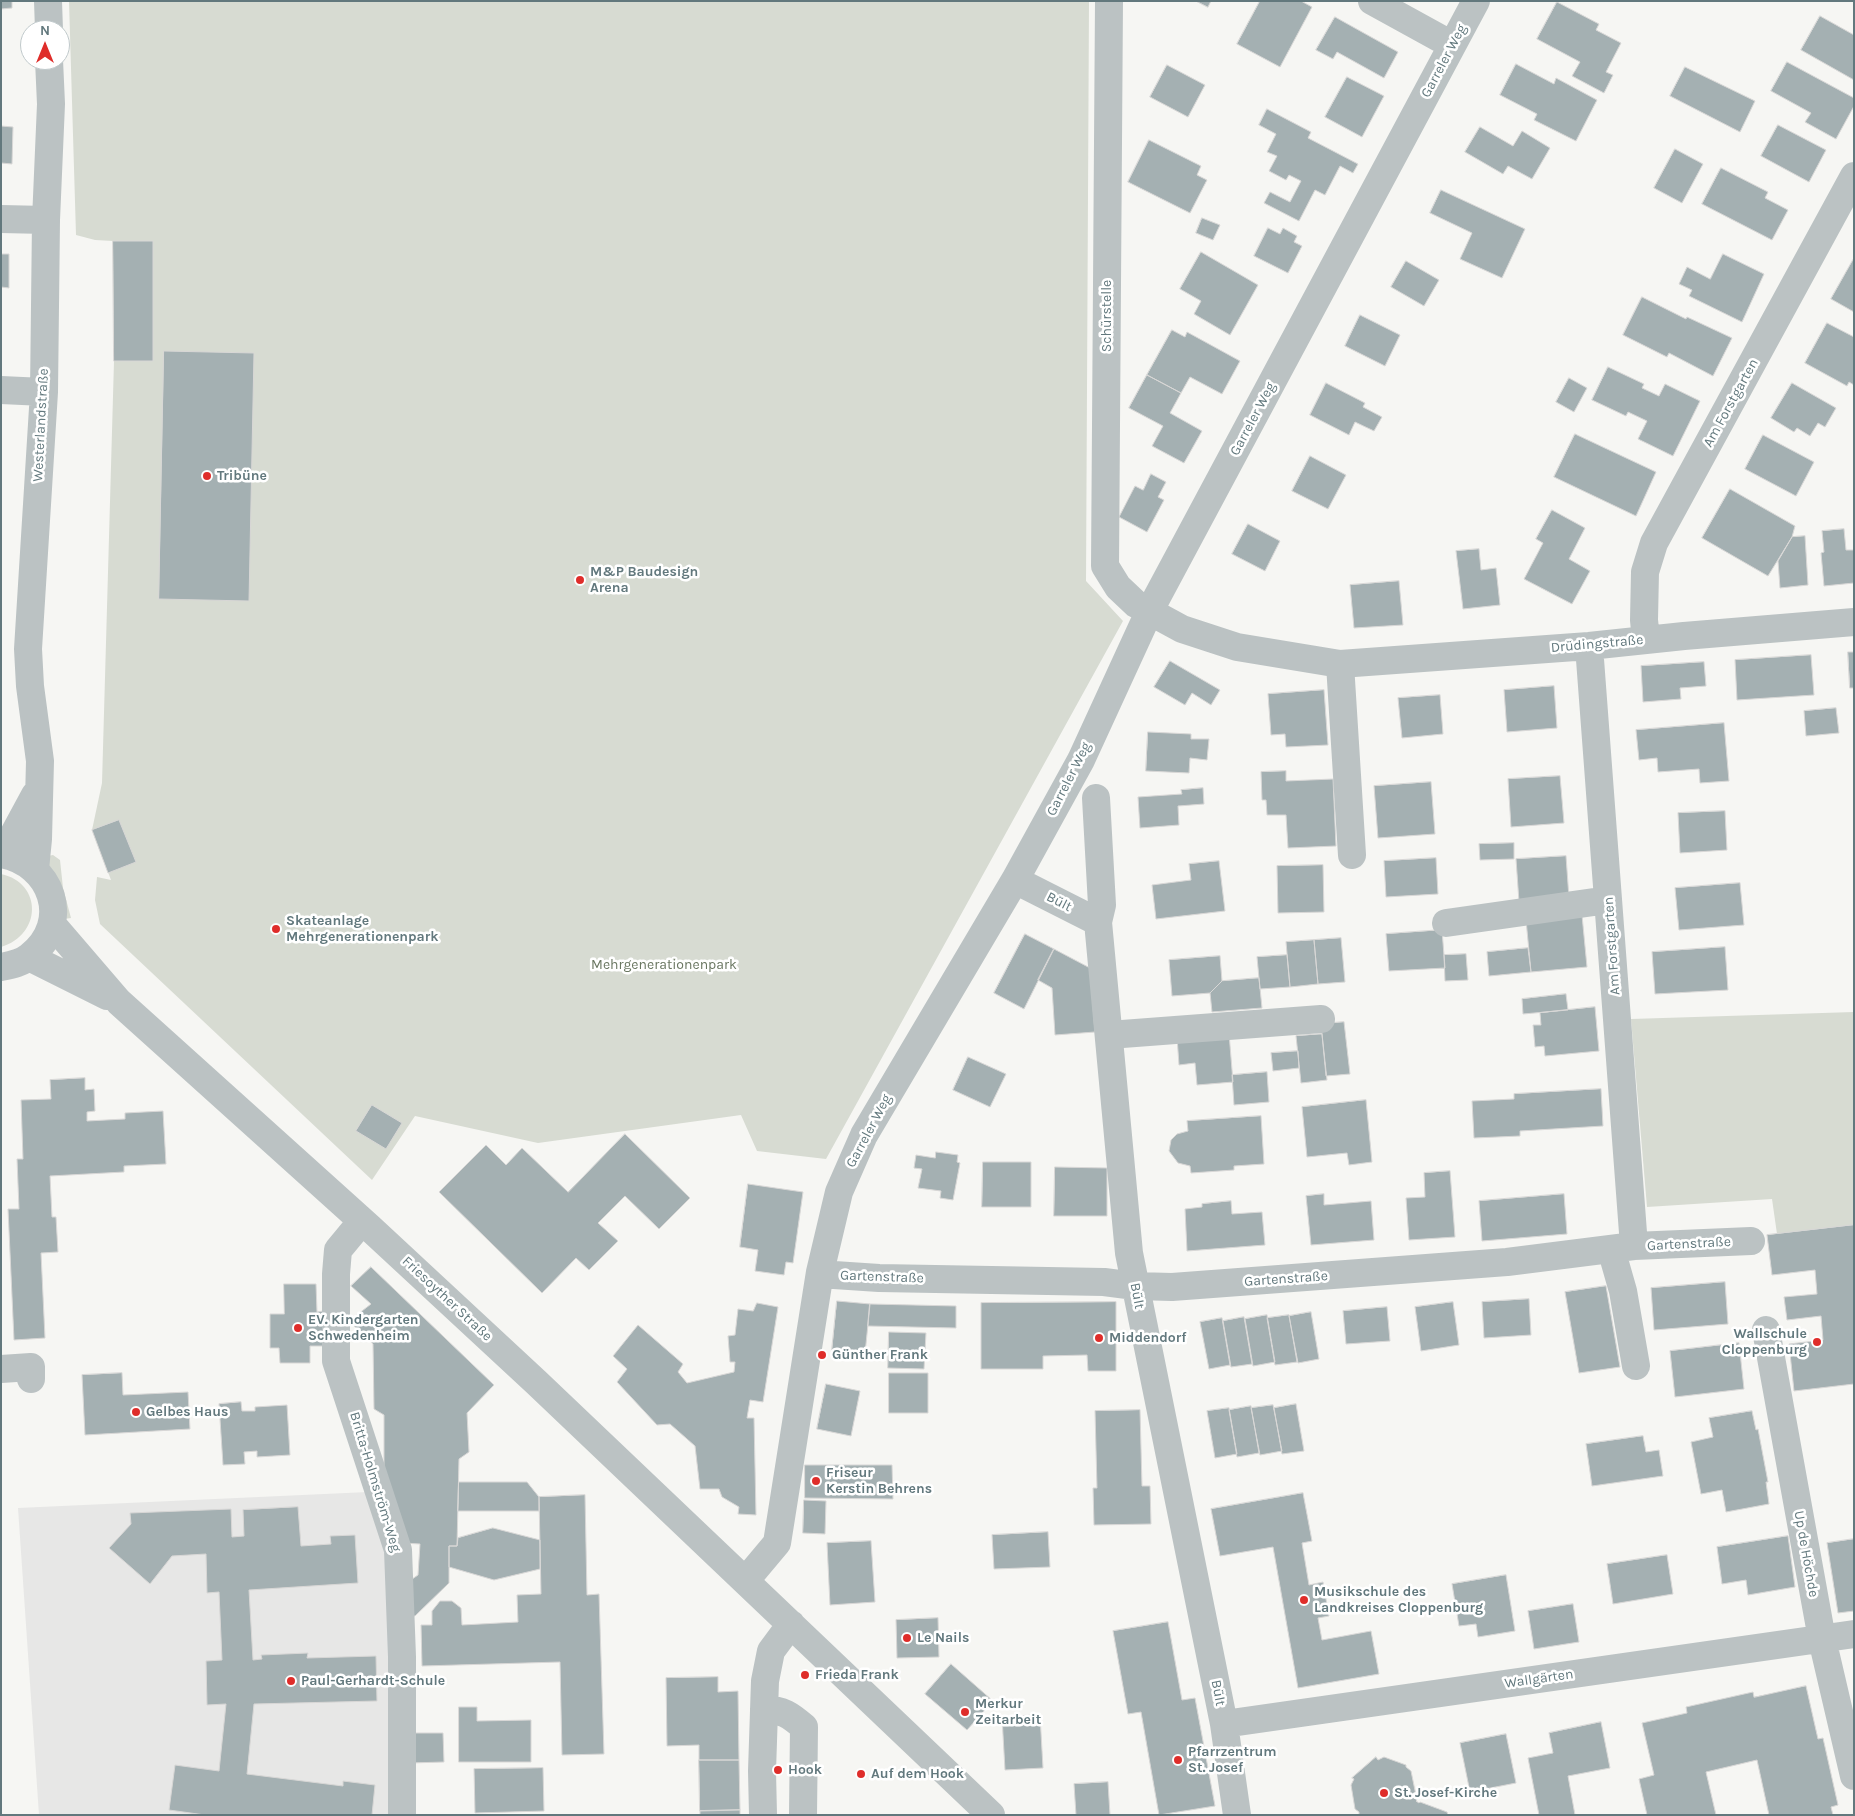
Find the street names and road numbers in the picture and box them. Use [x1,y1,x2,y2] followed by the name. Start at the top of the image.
[1418,21,1470,101] street label: Garreler Weg
[1099,280,1115,352] street label: Schürstelle
[1700,356,1762,450] street label: Am Forstgarten
[30,368,52,482] street label: Westerlandstraße
[1227,379,1279,459] street label: Garreler Weg
[1550,632,1644,656] street label: Drüdingstraße
[1043,739,1095,819] street label: Garreler Weg
[1043,889,1075,915] street label: Bült
[1600,896,1624,996] street label: Am Forstgarten
[843,1091,895,1171] street label: Garreler Weg
[1647,1233,1731,1255] street label: Gartenstraße
[399,1253,495,1345] street label: Friesoyther Straße
[840,1267,924,1287] street label: Gartenstraße
[1244,1268,1328,1290] street label: Gartenstraße
[1126,1281,1148,1311] street label: Bült
[346,1410,404,1554] street label: Britta-Holmström-Weg
[1790,1509,1822,1599] street label: Up de Höchde
[1504,1666,1574,1692] street label: Wallgärten
[1207,1678,1229,1708] street label: Bült

